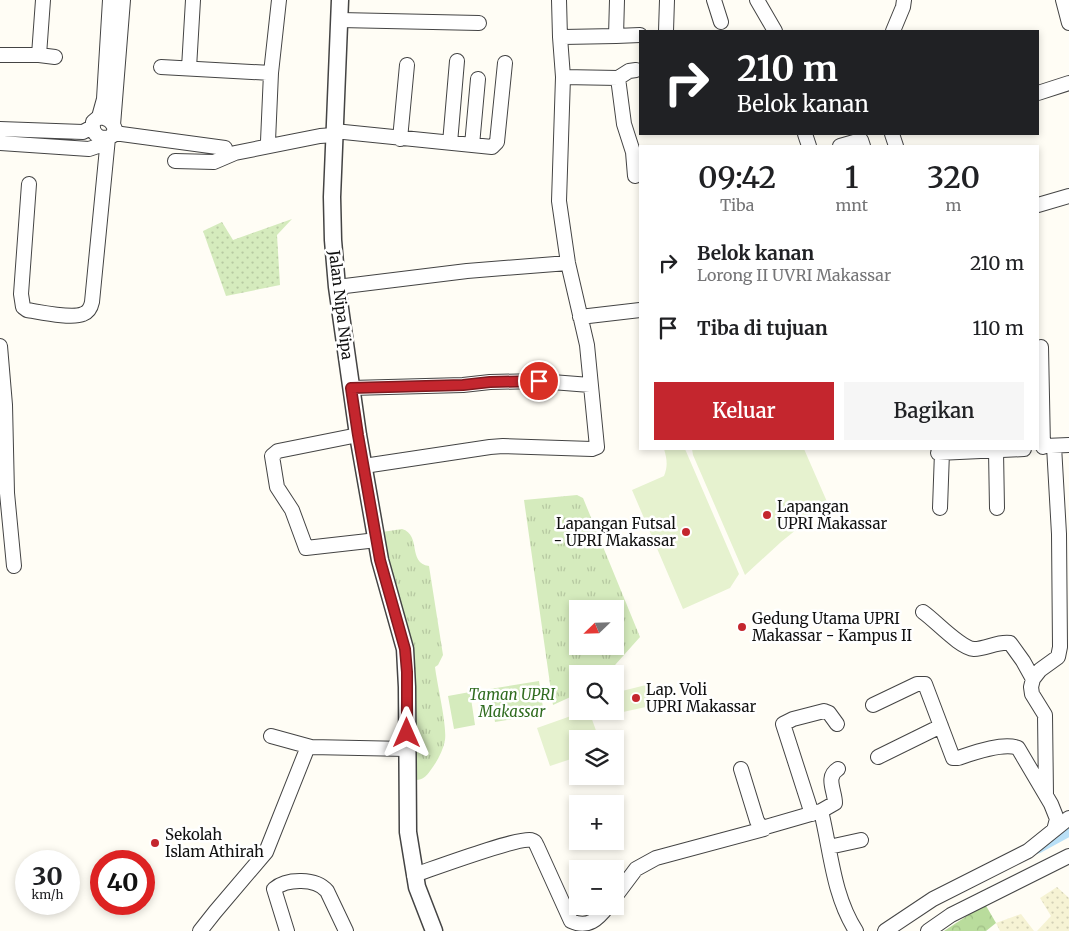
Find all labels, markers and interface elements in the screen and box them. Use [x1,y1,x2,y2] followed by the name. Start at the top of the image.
[737,47,838,91] text: 210 m
[654,50,719,115] icon: right
[737,90,869,118] text: Belok kanan
[698,158,776,196] text: 09:42
[845,158,859,196] text: 1
[927,158,980,196] text: 320
[720,195,754,215] text: Tiba
[835,195,868,215] text: mnt
[945,195,961,215] text: m
[697,241,814,265] text: Belok kanan
[325,248,357,361] street label: Jalan Nipa Nipa
[654,249,682,277] icon: right
[970,251,1024,275] text: 210 m
[697,265,891,285] text: Lorong II UVRI Makassar
[654,314,682,342] icon: arrive
[697,316,828,340] text: Tiba di tujuan
[973,316,1024,340] text: 110 m
[518,360,560,402] pin
[525,367,553,395] icon: arrive
[654,382,834,440] button: Keluar
[844,382,1024,440] button: Bagikan
[777,497,887,533] place label: Lapangan UPRI Makassar
[761,509,773,521] marker: Lapangan UPRI Makassar
[554,514,676,550] place label: Lapangan Futsal - UPRI Makassar
[680,526,692,538] marker: Lapangan Futsal - UPRI Makassar
[569,600,624,655] north arrow
[569,600,624,915] map controls
[752,609,912,645] place label: Gedung Utama UPRI Makassar - Kampus II
[736,621,748,633] marker: Gedung Utama UPRI Makassar - Kampus II
[569,665,624,720] button: search
[646,680,756,716] place label: Lap. Voli UPRI Makassar
[469,685,556,721] park label: Taman UPRI Makassar
[630,692,642,704] marker: Lap. Voli UPRI Makassar
[380,706,432,758] position arrow
[569,730,624,785] button: layers
[569,795,624,850] button: +
[165,825,264,861] place label: Sekolah Islam Athirah
[149,837,161,849] marker: Sekolah Islam Athirah
[90,850,155,915] speed limit sign: 40
[32,860,63,892] text: 30
[569,860,624,915] button: −
[32,887,63,902] text: km/h

